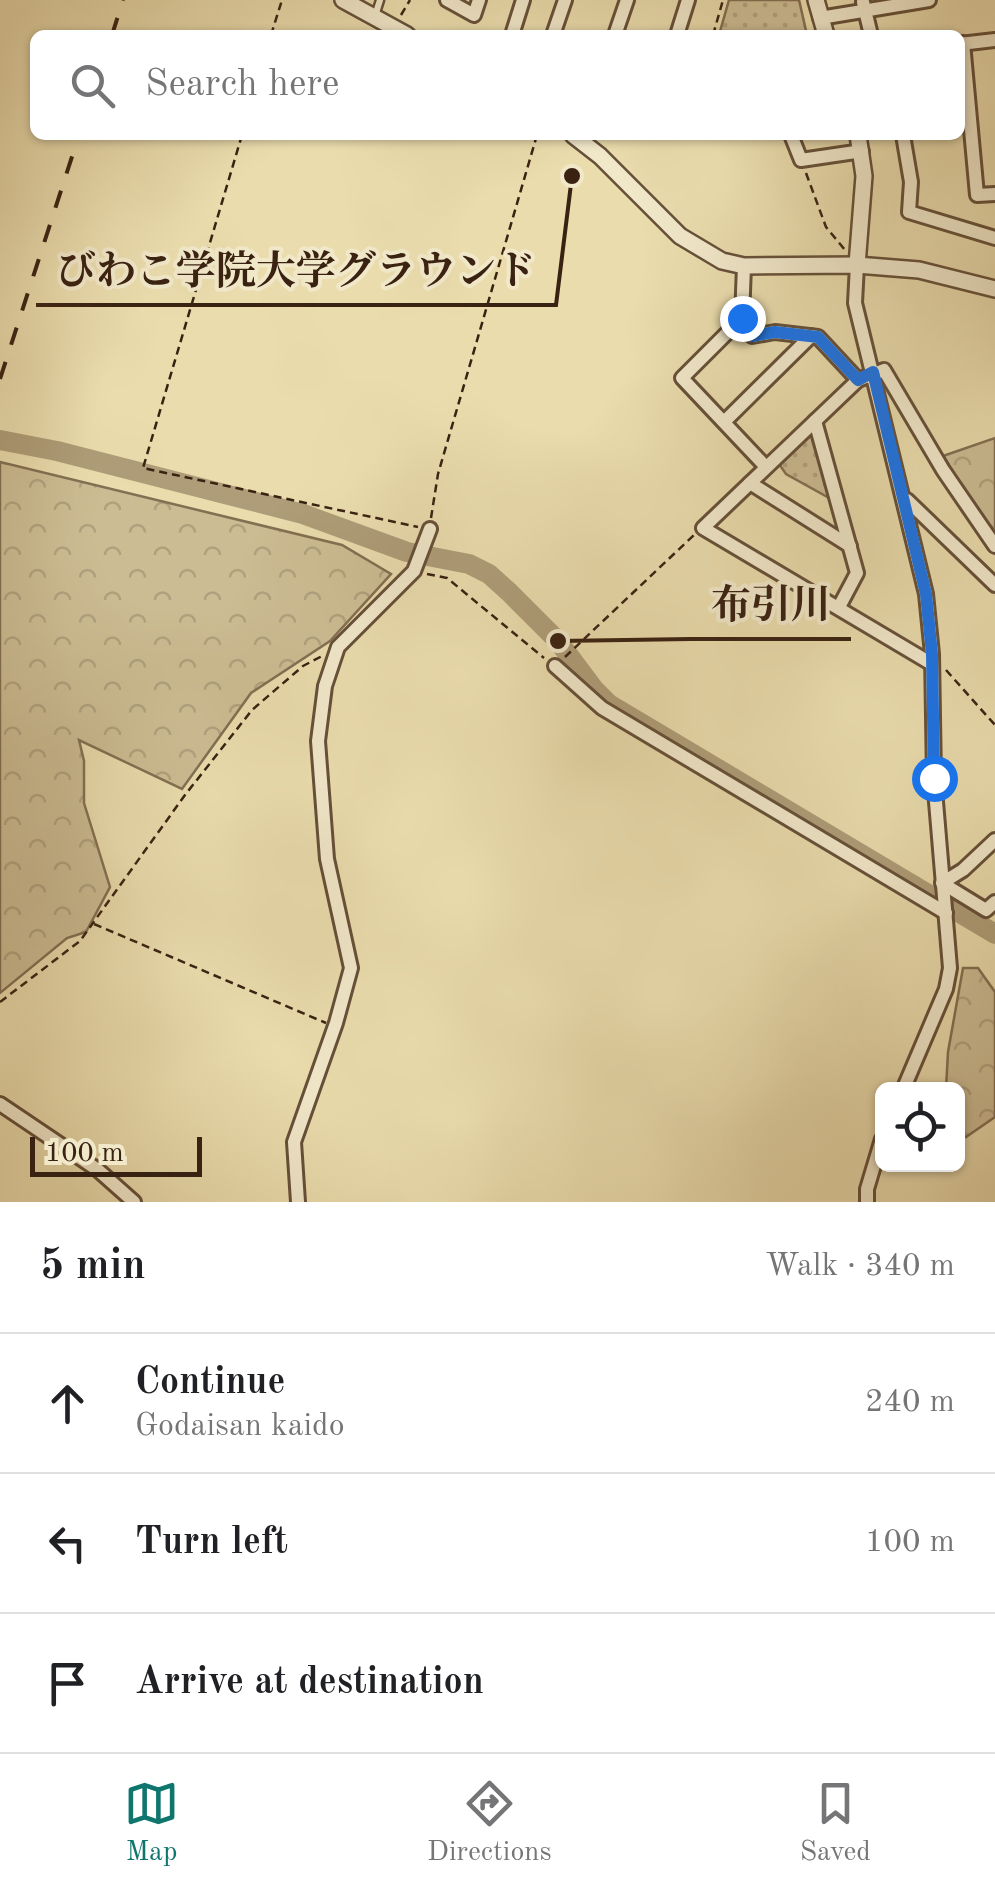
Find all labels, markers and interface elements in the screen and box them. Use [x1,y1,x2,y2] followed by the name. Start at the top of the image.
[30,30,965,140] search box
[65,58,120,113] icon: search
[145,66,340,104] text: Search here
[36,235,556,305] callout: びわこ学院大学グラウンド
[56,250,536,294] text: びわこ学院大学グラウンド
[720,296,766,342] route end
[691,569,851,639] callout: 布引川
[711,583,831,628] text: 布引川
[912,756,958,802] route start
[875,1082,965,1172] map controls
[875,1082,965,1172] button: locate
[30,1132,202,1176] scale bar
[45,1140,124,1168] text: 100 m
[40,1246,146,1288] text: 5 min
[765,1251,955,1283] text: Walk · 340 m
[135,1364,285,1402] text: Continue
[40,1376,95,1431] icon: ahead
[865,1387,955,1419] text: 240 m
[135,1411,345,1443] text: Godaisan kaido
[40,1516,95,1571] icon: left
[135,1524,288,1562] text: Turn left
[865,1527,955,1559] text: 100 m
[40,1656,95,1711] icon: arrive
[135,1664,484,1702] text: Arrive at destination
[124,1776,179,1871] tab: Map
[427,1776,552,1871] tab: Directions
[800,1776,871,1871] tab: Saved

